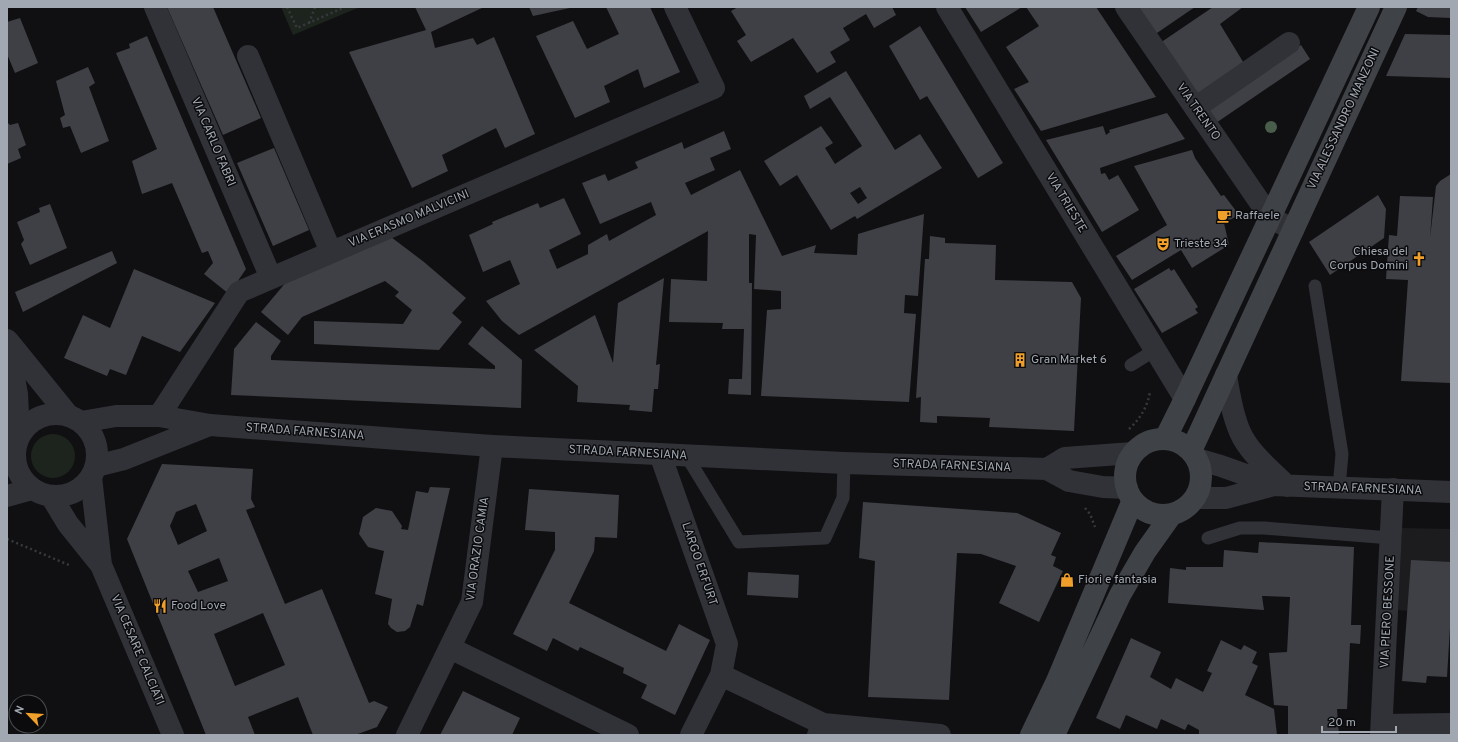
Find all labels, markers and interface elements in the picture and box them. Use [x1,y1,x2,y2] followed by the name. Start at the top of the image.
[1304,46,1384,192] street label: VIA ALESSANDRO MANZONI
[1172,80,1224,144] street label: VIA TRENTO
[187,95,239,189] street label: VIA CARLO FABRI
[1042,170,1090,236] street label: VIA TRIESTE
[346,186,472,252] street label: VIA ERASMO MALVICINI
[1216,208,1232,224] cafe icon: Raffaele
[1235,208,1280,224] place label: Raffaele
[1155,236,1171,252] theatre icon: Trieste 34
[1174,236,1228,252] place label: Trieste 34
[1329,244,1408,274] place label: Chiesa del Corpus Domini
[1411,251,1427,267] church icon: Chiesa del Corpus Domini
[1012,352,1028,368] building icon: Gran Market 6
[1031,352,1107,368] place label: Gran Market 6
[245,420,365,444] street label: STRADA FARNESIANA
[568,442,688,464] street label: STRADA FARNESIANA
[892,456,1012,476] street label: STRADA FARNESIANA
[1303,479,1423,499] street label: STRADA FARNESIANA
[463,496,493,602] street label: VIA ORAZIO CAMIA
[677,520,721,608] street label: LARGO ERFURT
[1377,555,1399,669] street label: VIA PIERO BESSONE
[1059,572,1075,588] shop icon: Fiori e fantasia
[1078,572,1157,588] place label: Fiori e fantasia
[106,592,168,708] street label: VIA CESARE CALCIATI
[152,598,168,614] restaurant icon: Food Love
[171,598,226,614] place label: Food Love
[8,694,48,734] north arrow
[12,704,28,717] text: N
[1322,708,1396,734] scale bar
[1328,715,1356,731] text: 20 m

